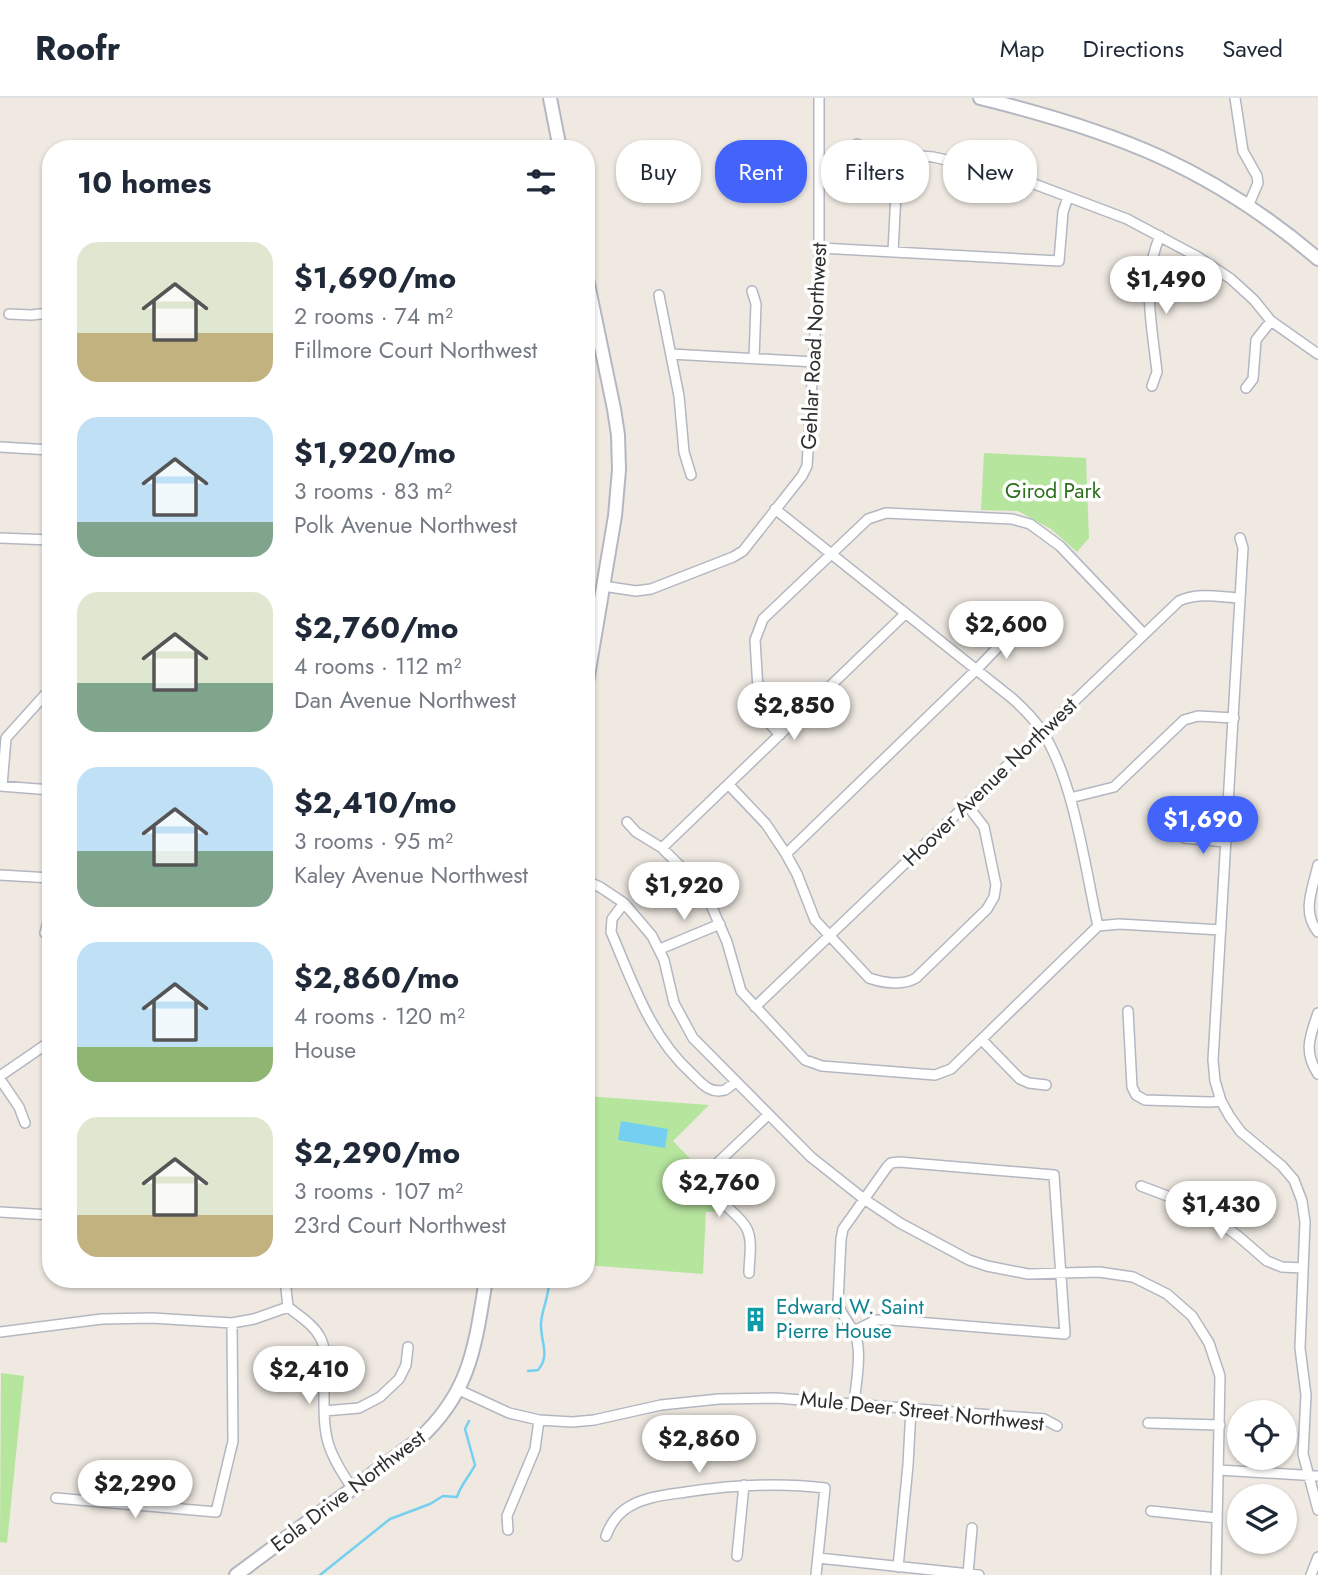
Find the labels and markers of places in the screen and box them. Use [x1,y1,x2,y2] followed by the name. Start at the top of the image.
[1109,256,1223,316] pin: $1,490
[949,602,1063,661] pin: $2,600
[737,682,851,742] pin: $2,850
[1146,796,1260,856] pin: $1,690
[627,862,741,922] pin: $1,920
[662,1160,776,1219] pin: $2,760
[1164,1182,1278,1241] pin: $1,430
[776,1292,924,1346] place label: Edward W. Saint Pierre House
[742,1305,770,1333] building icon: Edward W. Saint Pierre House
[252,1346,366,1406] pin: $2,410
[642,1416,756,1475] pin: $2,860
[78,1460,192,1520] pin: $2,290

